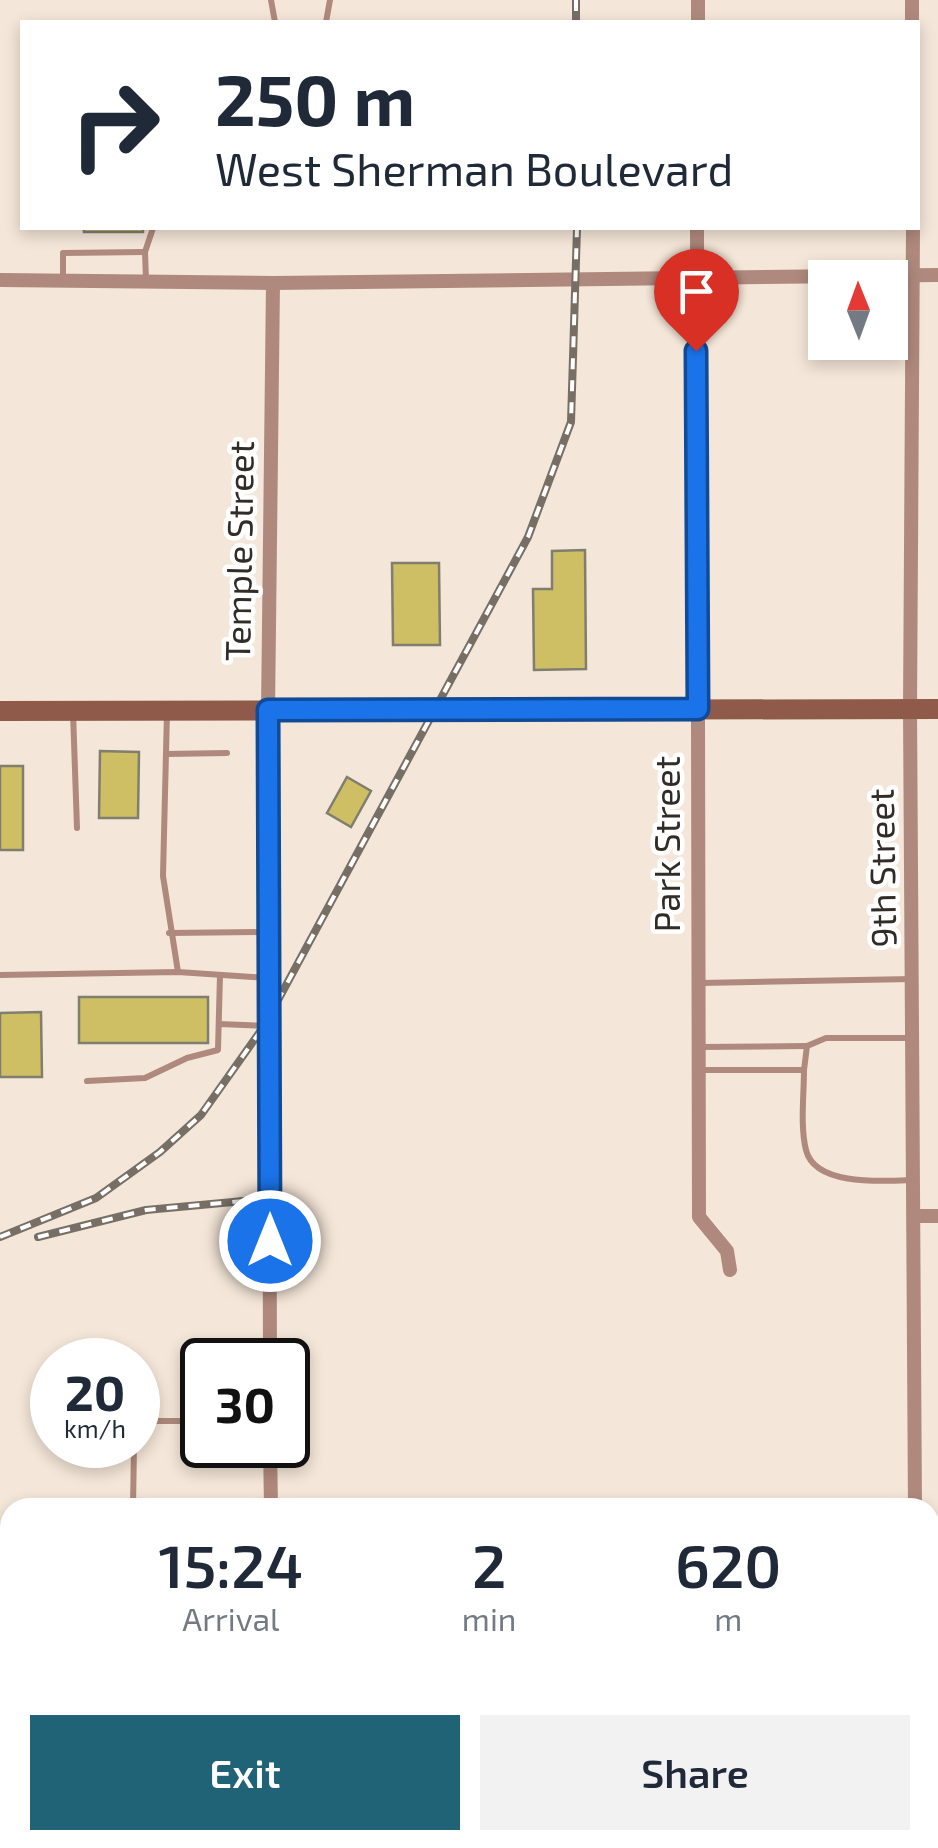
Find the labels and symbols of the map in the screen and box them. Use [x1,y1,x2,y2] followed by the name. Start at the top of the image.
[654,249,739,352] pin
[808,260,908,360] north arrow
[215,440,261,662] street label: Temple Street
[645,756,687,932] street label: Park Street
[859,788,903,948] street label: 9th Street
[218,1189,322,1293] position arrow
[180,1338,310,1468] speed limit sign: 30

